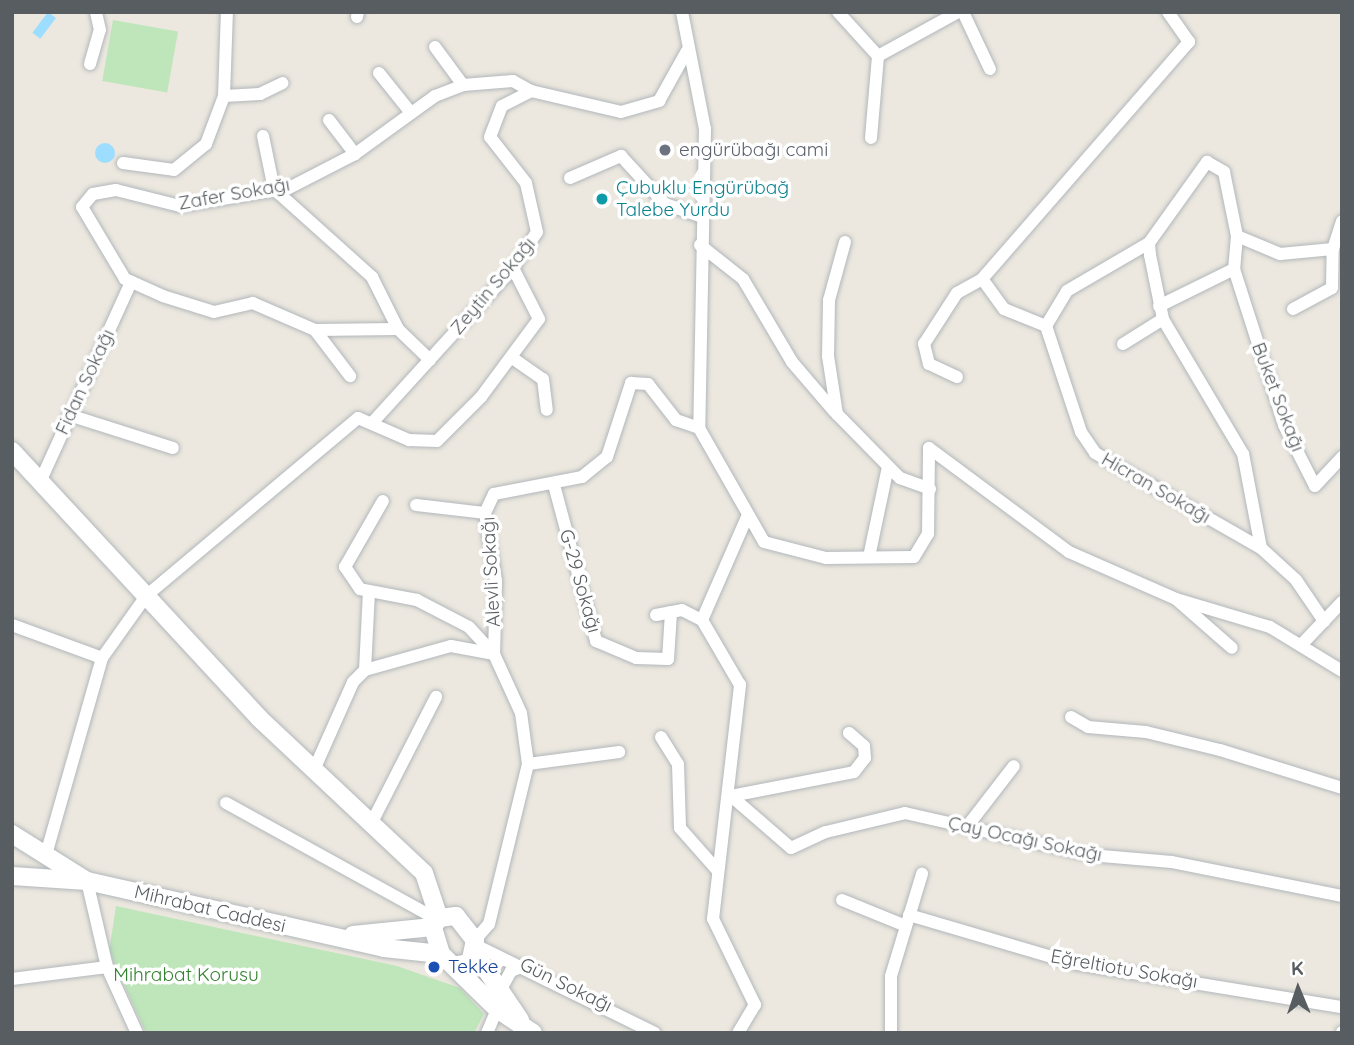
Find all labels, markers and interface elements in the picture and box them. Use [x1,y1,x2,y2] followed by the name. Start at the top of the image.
[679,139,828,161] place label: engürübağı cami
[657,142,673,158] marker: engürübağı cami
[176,173,292,215] street label: Zafer Sokağı
[616,177,789,221] place label: Çubuklu Engürübağ Talebe Yurdu
[594,191,610,207] marker: Çubuklu Engürübağ Talebe Yurdu
[446,233,540,339] street label: Zeytin Sokağı
[51,326,119,438] street label: Fidan Sokağı
[1247,339,1309,455] street label: Buket Sokağı
[1097,448,1215,528] street label: Hicran Sokağı
[477,516,505,628] street label: Alevli Sokağı
[554,527,606,635] street label: G-29 Sokağı
[946,812,1104,866] street label: Çay Ocağı Sokağı
[132,881,288,937] street label: Mihrabat Caddesi
[1049,945,1199,993] street label: Eğreltiotu Sokağı
[516,953,616,1017] street label: Gün Sokağı
[1263,954,1333,1024] north arrow
[448,956,498,978] place label: Tekke
[1291,956,1304,980] text: K
[426,959,442,975] marker: Tekke
[113,964,259,986] park label: Mihrabat Korusu

